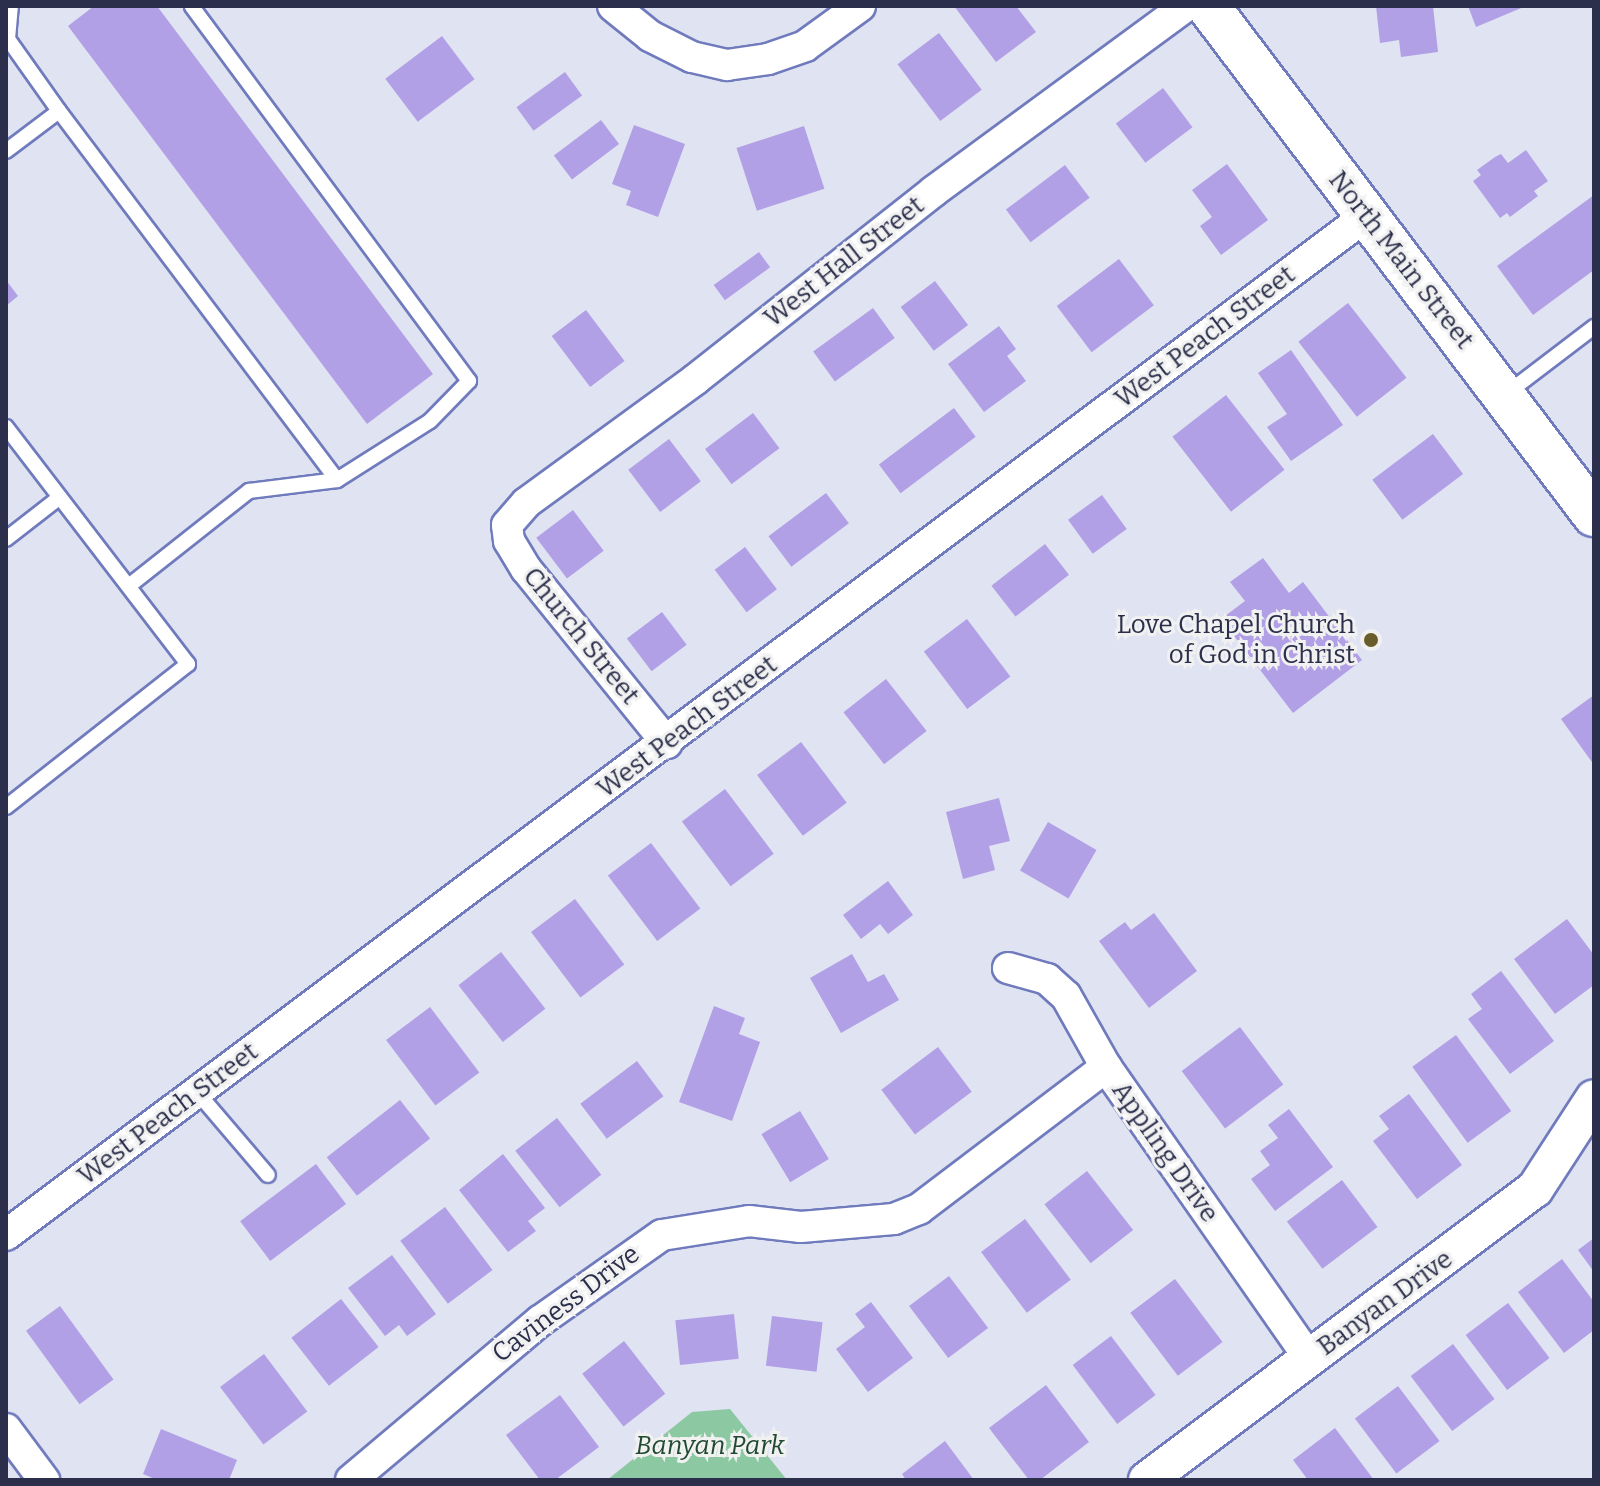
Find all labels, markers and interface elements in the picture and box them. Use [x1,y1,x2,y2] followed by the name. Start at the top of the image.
[1322,165,1480,355] street label: North Main Street
[758,190,930,334] street label: West Hall Street
[1109,259,1301,415] street label: West Peach Street
[516,561,646,711] street label: Church Street
[1117,609,1355,670] place label: Love Chapel Church of God in Christ
[1362,631,1380,649] marker: Love Chapel Church of God in Christ
[591,649,783,805] street label: West Peach Street
[72,1036,264,1192] street label: West Peach Street
[1105,1076,1225,1228] street label: Appling Drive
[486,1239,646,1369] street label: Caviness Drive
[1311,1244,1459,1362] street label: Banyan Drive
[635,1430,785,1462] park label: Banyan Park

